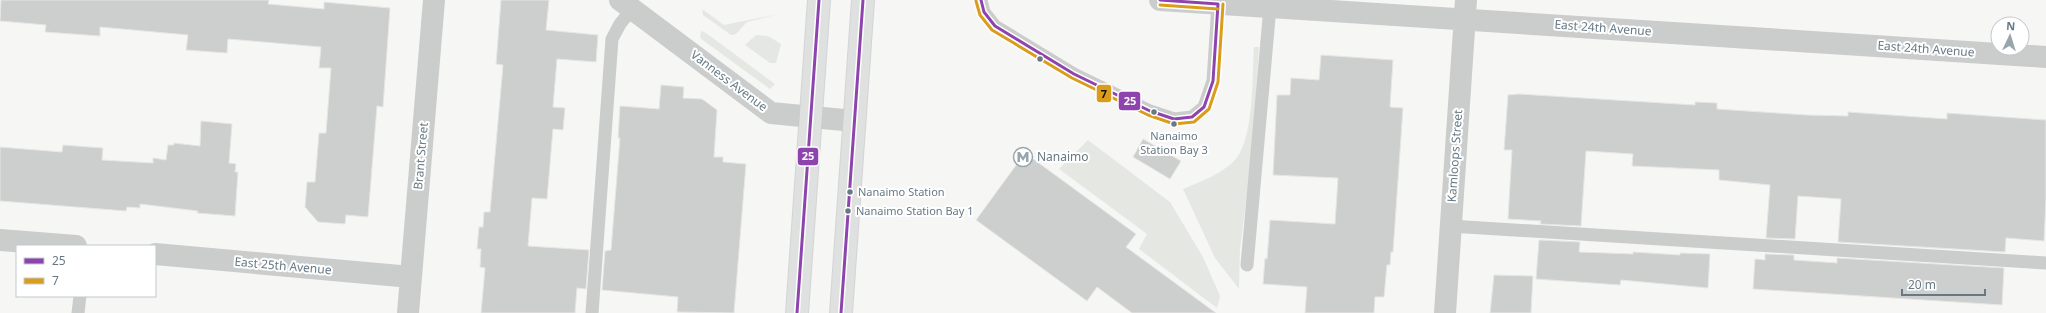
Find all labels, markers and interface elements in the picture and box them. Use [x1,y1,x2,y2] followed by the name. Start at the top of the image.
[1554,16,1652,39] street label: East 24th Avenue
[1990,16,2030,56] north arrow
[2006,18,2016,33] text: N
[1877,37,1975,60] street label: East 24th Avenue
[687,46,771,115] street label: Vanness Avenue
[1035,54,1045,64] unlabelled marker
[1096,84,1112,103] line badge: 7
[1101,86,1107,101] text: 7
[1118,91,1141,111] line badge: 25
[1124,93,1136,108] text: 25
[1149,107,1159,117] unlabelled marker
[1443,108,1466,203] street label: Kamloops Street
[1169,119,1179,129] marker: Nanaimo Station Bay 3
[409,121,432,190] street label: Brant Street
[1140,128,1208,157] place label: Nanaimo Station Bay 3
[1012,146,1034,168] metro station icon: Nanaimo
[797,147,819,166] line badge: 25
[802,148,814,163] text: 25
[1037,148,1089,165] place label: Nanaimo
[858,184,945,199] place label: Nanaimo Station
[845,187,855,197] marker: Nanaimo Station
[856,203,974,218] place label: Nanaimo Station Bay 1
[843,206,853,216] marker: Nanaimo Station Bay 1
[16,245,156,297] legend
[52,252,66,269] text: 25
[234,253,332,278] street label: East 25th Avenue
[1902,271,1985,297] scale bar
[52,272,59,289] text: 7
[1908,276,1936,293] text: 20 m

